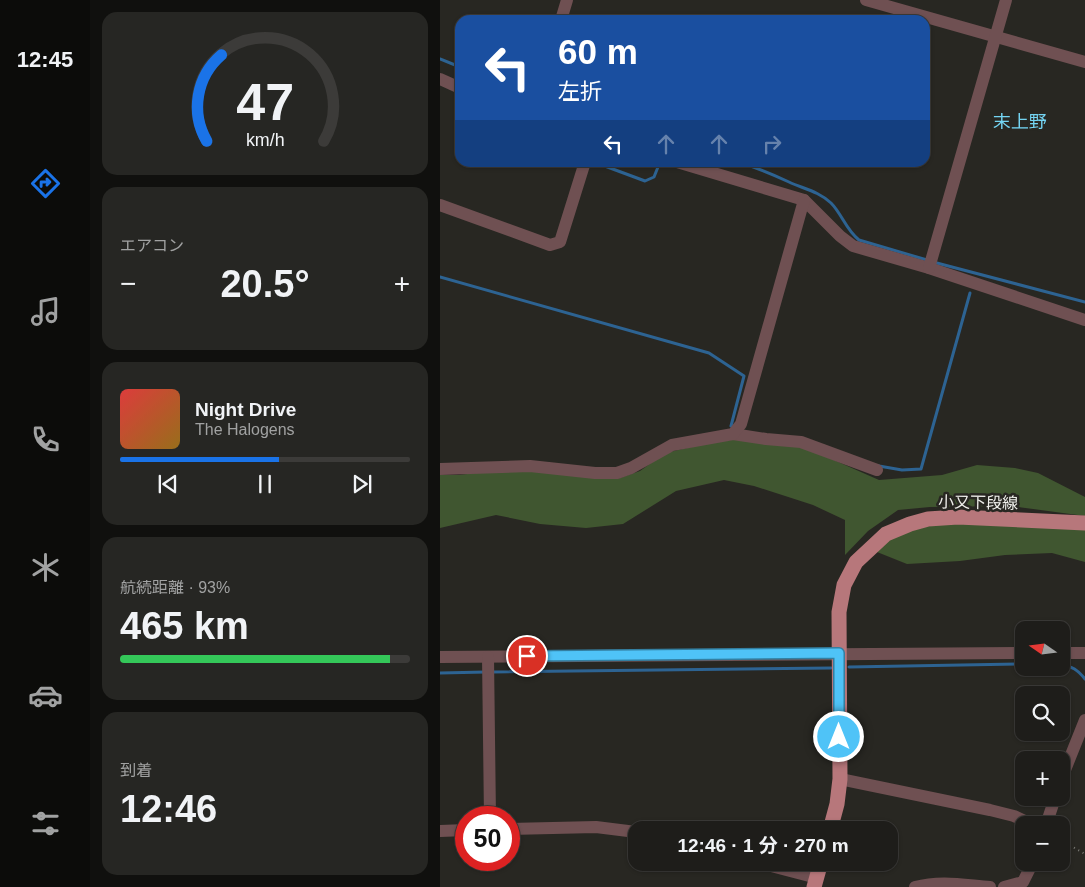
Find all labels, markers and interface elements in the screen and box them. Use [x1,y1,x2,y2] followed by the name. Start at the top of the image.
[558,32,638,71] text: 60 m
[475,35,540,100] icon: left
[17,47,73,72] text: 12:45
[236,73,294,131] text: 47
[558,79,602,104] text: 左折
[993,112,1047,132] district label: 末上野
[246,130,284,150] text: km/h
[599,130,627,158] icon: left
[652,130,680,158] icon: ahead
[705,130,733,158] icon: ahead
[758,130,786,158] icon: right
[28,166,63,201] icon: directions
[120,237,184,254] text: エアコン
[220,263,310,305] text: 20.5°
[120,268,136,299] text: −
[394,268,410,299] text: +
[28,294,63,329] icon: music
[195,399,296,420] text: Night Drive
[195,421,295,438] text: The Halogens
[28,422,63,457] icon: phone
[154,470,182,498] icon: previous
[251,470,279,498] icon: pause
[348,470,376,498] icon: next
[938,493,1018,512] street label: 小又下段線
[28,550,63,585] icon: climate
[120,579,230,596] text: 航続距離 · 93%
[120,605,249,647] text: 465 km
[1015,621,1070,676] north arrow
[1015,621,1070,871] map controls
[506,635,548,677] pin
[513,642,541,670] icon: arrive
[28,678,63,713] icon: car
[1015,686,1070,741] button: search
[812,710,864,762] position arrow
[1015,751,1070,806] button: +
[120,762,152,779] text: 到着
[120,788,217,830] text: 12:46
[28,806,63,841] icon: filters
[455,806,520,871] speed limit sign: 50
[1015,816,1070,871] button: −
[677,835,849,856] text: 12:46 · 1 分 · 270 m

